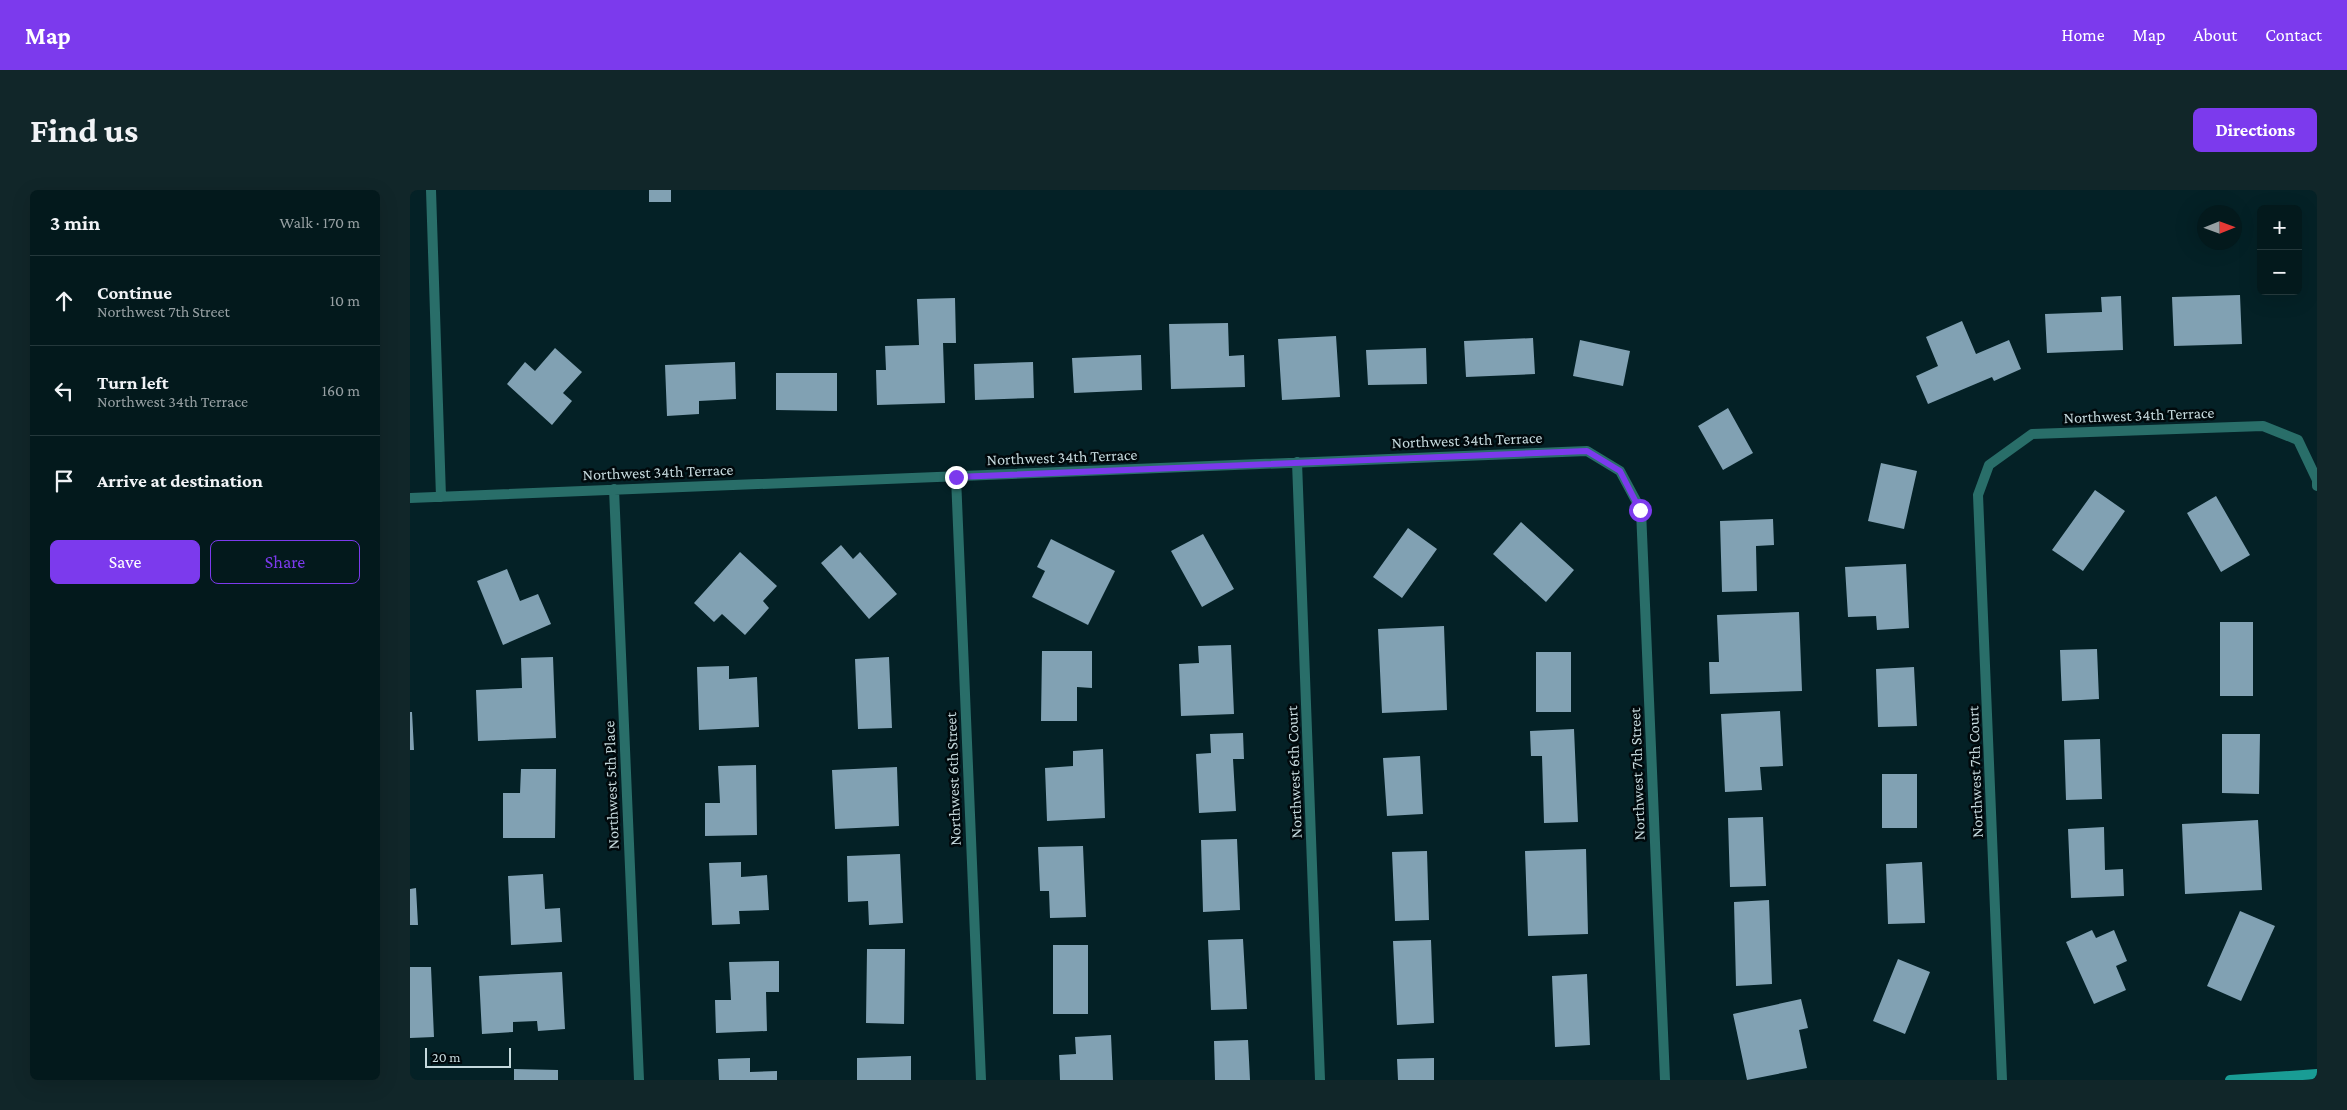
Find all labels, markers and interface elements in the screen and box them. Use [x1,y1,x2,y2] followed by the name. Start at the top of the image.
[25,22,71,49] text: Map
[2062,25,2105,45] text: Home
[2133,25,2165,45] text: Map
[2193,25,2237,45] text: About
[2265,25,2322,45] text: Contact
[2193,108,2317,152] button: Directions
[30,111,138,150] text: Find us
[2197,205,2242,250] north arrow
[2257,205,2302,295] map controls
[2257,205,2302,250] button: +
[50,211,100,235] text: 3 min
[280,214,360,231] text: Walk · 170 m
[2257,250,2302,295] button: −
[97,282,172,303] text: Continue
[50,287,78,315] icon: ahead
[330,292,360,309] text: 10 m
[97,303,230,320] text: Northwest 7th Street
[97,372,169,393] text: Turn left
[50,377,78,405] icon: left
[322,382,360,399] text: 160 m
[97,393,248,410] text: Northwest 34th Terrace
[2063,404,2215,426] street label: Northwest 34th Terrace
[1391,429,1543,451] street label: Northwest 34th Terrace
[986,446,1138,468] street label: Northwest 34th Terrace
[582,461,734,483] street label: Northwest 34th Terrace
[945,466,968,489] route end
[50,467,78,495] icon: arrive
[97,470,263,491] text: Arrive at destination
[1629,499,1652,522] route start
[50,540,200,584] button: Save
[210,540,360,584] button: Share
[1283,705,1305,839] street label: Northwest 6th Court
[1964,705,1986,838] street label: Northwest 7th Court
[1626,707,1648,841] street label: Northwest 7th Street
[942,711,964,846] street label: Northwest 6th Street
[600,720,622,850] street label: Northwest 5th Place
[425,1045,511,1068] scale bar
[432,1049,460,1065] text: 20 m

